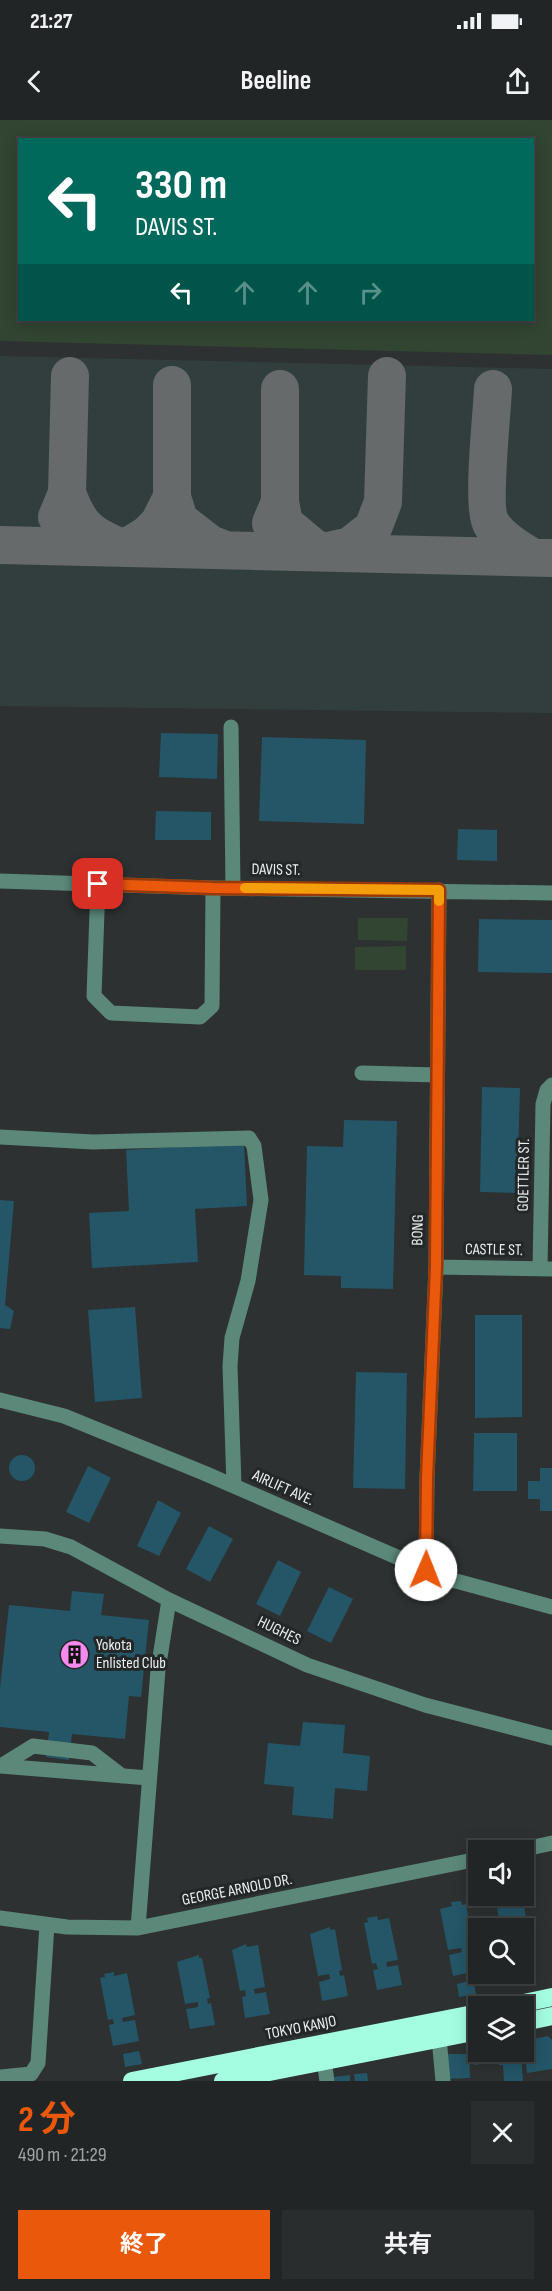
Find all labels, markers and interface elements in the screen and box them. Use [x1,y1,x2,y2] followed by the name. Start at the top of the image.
[30,8,72,35] text: 21:27
[18,65,51,98] icon: back
[241,65,311,97] text: Beeline
[501,65,534,98] icon: share
[135,160,227,211] text: 330 m
[36,162,114,240] icon: left
[135,211,217,243] text: DAVIS ST.
[165,276,198,309] icon: left
[228,276,261,309] icon: ahead
[291,276,324,309] icon: ahead
[354,276,387,309] icon: right
[72,858,123,909] pin
[251,860,301,880] street label: DAVIS ST.
[81,867,114,900] icon: arrive
[514,1138,534,1212] street label: GOETTLER ST.
[408,1214,428,1246] street label: BONG
[465,1240,523,1260] street label: CASTLE ST.
[248,1466,317,1510] street label: AIRLIFT AVE.
[394,1538,458,1602] position arrow
[254,1612,304,1650] street label: HUGHES
[96,1636,166,1673] place label: Yokota Enlisted Club
[59,1638,91,1670] building icon: Yokota Enlisted Club
[468,1840,534,2062] map controls
[468,1840,534,1906] button: sound
[180,1870,294,1910] street label: GEORGE ARNOLD DR.
[468,1918,534,1984] button: search
[468,1996,534,2062] button: layers
[264,2012,338,2044] street label: TOKYO KANJO
[18,2099,75,2142] text: 2 分
[471,2101,534,2164] button: close
[18,2143,107,2167] text: 490 m · 21:29
[18,2210,270,2279] button: 終了
[282,2210,534,2279] button: 共有

